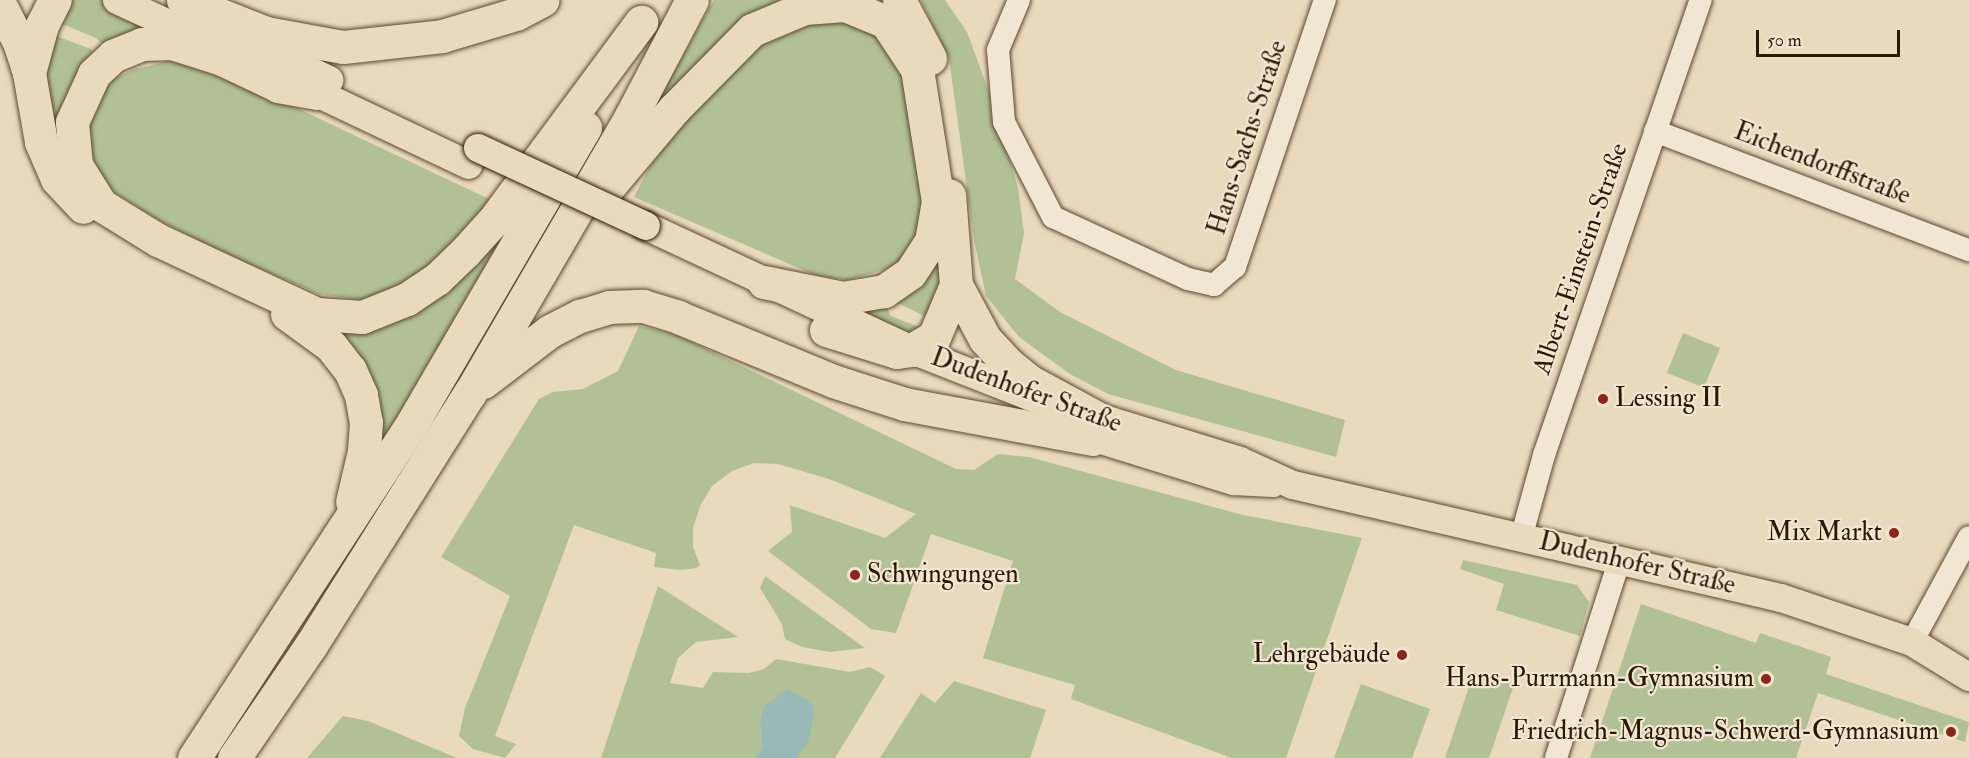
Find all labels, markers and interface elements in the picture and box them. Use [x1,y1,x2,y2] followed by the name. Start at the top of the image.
[1759,18,1903,56] scale bar
[1767,29,1802,52] text: 50 m
[1202,37,1294,239] street label: Hans-Sachs-Straße
[1729,116,1915,212] street label: Eichendorffstraße
[1527,139,1635,379] street label: Albert-Einstein-Straße
[927,342,1125,440] street label: Dudenhofer Straße
[1615,383,1722,415] place label: Lessing II
[1596,392,1610,406] marker: Lessing II
[1767,517,1882,549] place label: Mix Markt
[1536,526,1738,602] street label: Dudenhofer Straße
[1887,526,1901,540] marker: Mix Markt
[867,559,1019,591] place label: Schwingungen
[848,568,862,582] marker: Schwingungen
[1253,639,1390,671] place label: Lehrgebäude
[1395,648,1409,662] marker: Lehrgebäude
[1445,663,1754,695] place label: Hans-Purrmann-Gymnasium
[1759,672,1773,686] marker: Hans-Purrmann-Gymnasium
[1511,716,1939,748] place label: Friedrich-Magnus-Schwerd-Gymnasium
[1944,725,1958,739] marker: Friedrich-Magnus-Schwerd-Gymnasium

